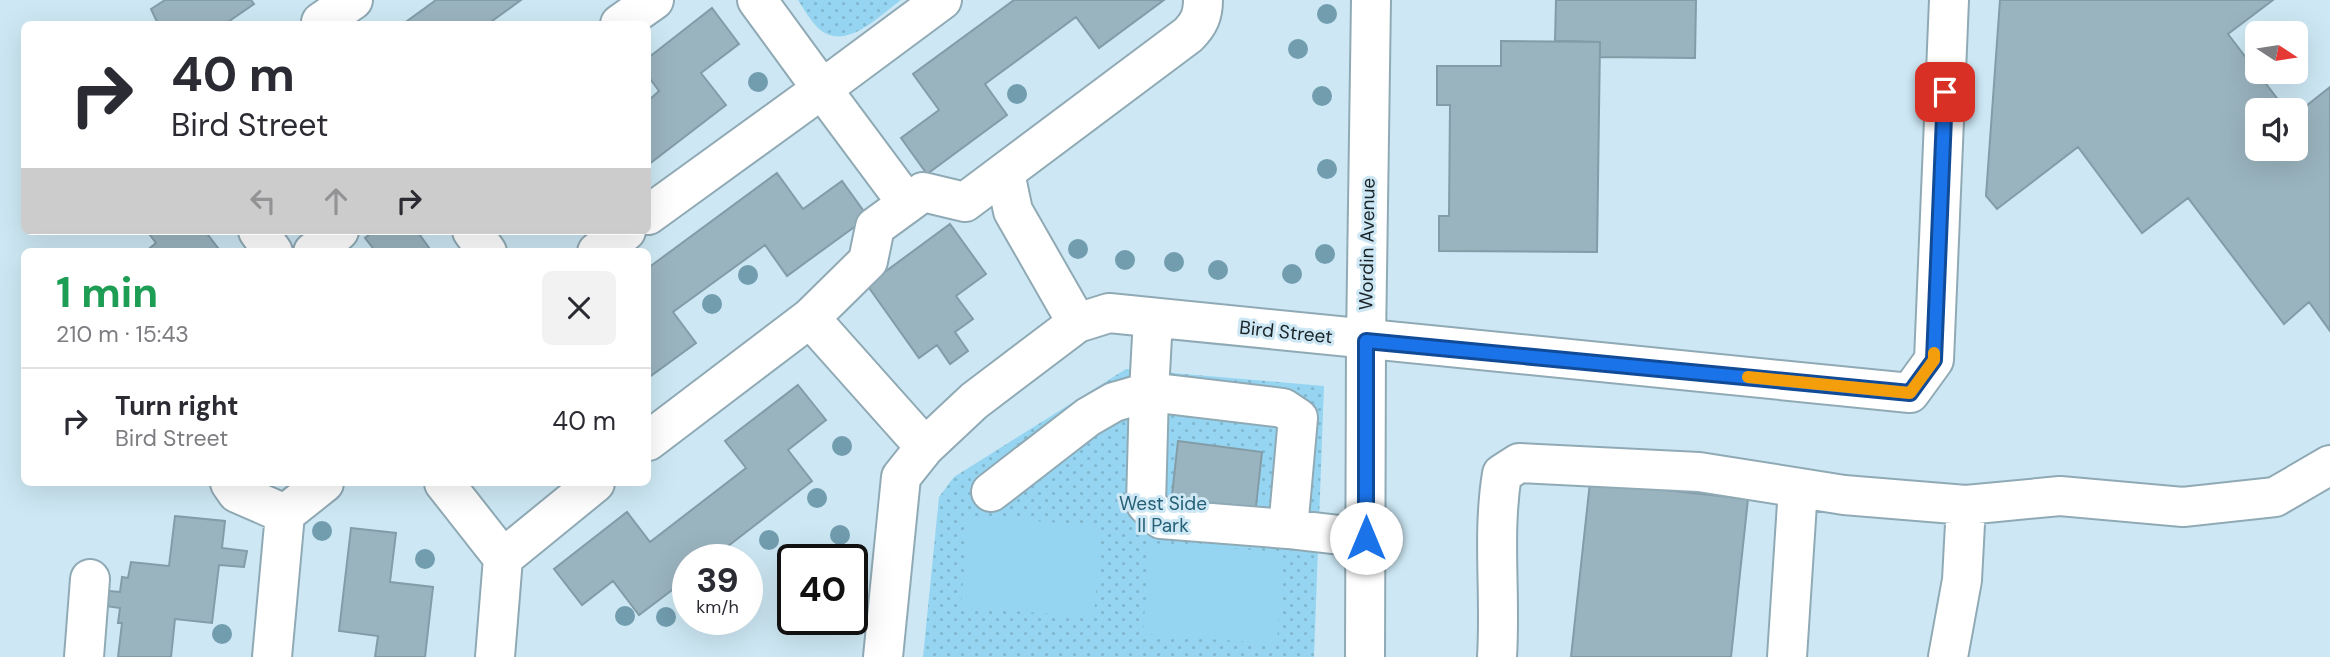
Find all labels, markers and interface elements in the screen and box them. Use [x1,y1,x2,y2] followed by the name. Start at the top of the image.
[2245,21,2308,84] north arrow
[2245,21,2308,161] map controls
[171,42,295,106] text: 40 m
[56,49,147,140] icon: right
[1915,62,1975,122] pin
[1926,73,1964,111] icon: arrive
[2245,98,2308,161] button: sound
[171,104,328,146] text: Bird Street
[1353,178,1381,310] street label: Wordin Avenue
[244,182,282,220] icon: left
[317,182,355,220] icon: ahead
[390,182,428,220] icon: right
[56,265,158,320] text: 1 min
[542,271,616,345] button: close
[1238,315,1334,349] street label: Bird Street
[56,319,189,349] text: 210 m · 15:43
[115,389,239,423] text: Turn right
[56,402,94,440] icon: right
[552,404,616,438] text: 40 m
[115,423,228,453] text: Bird Street
[1119,491,1207,538] park label: West Side II Park
[1329,501,1403,575] position arrow
[777,544,868,635] speed limit sign: 40
[696,557,739,603] text: 39
[696,595,739,619] text: km/h

